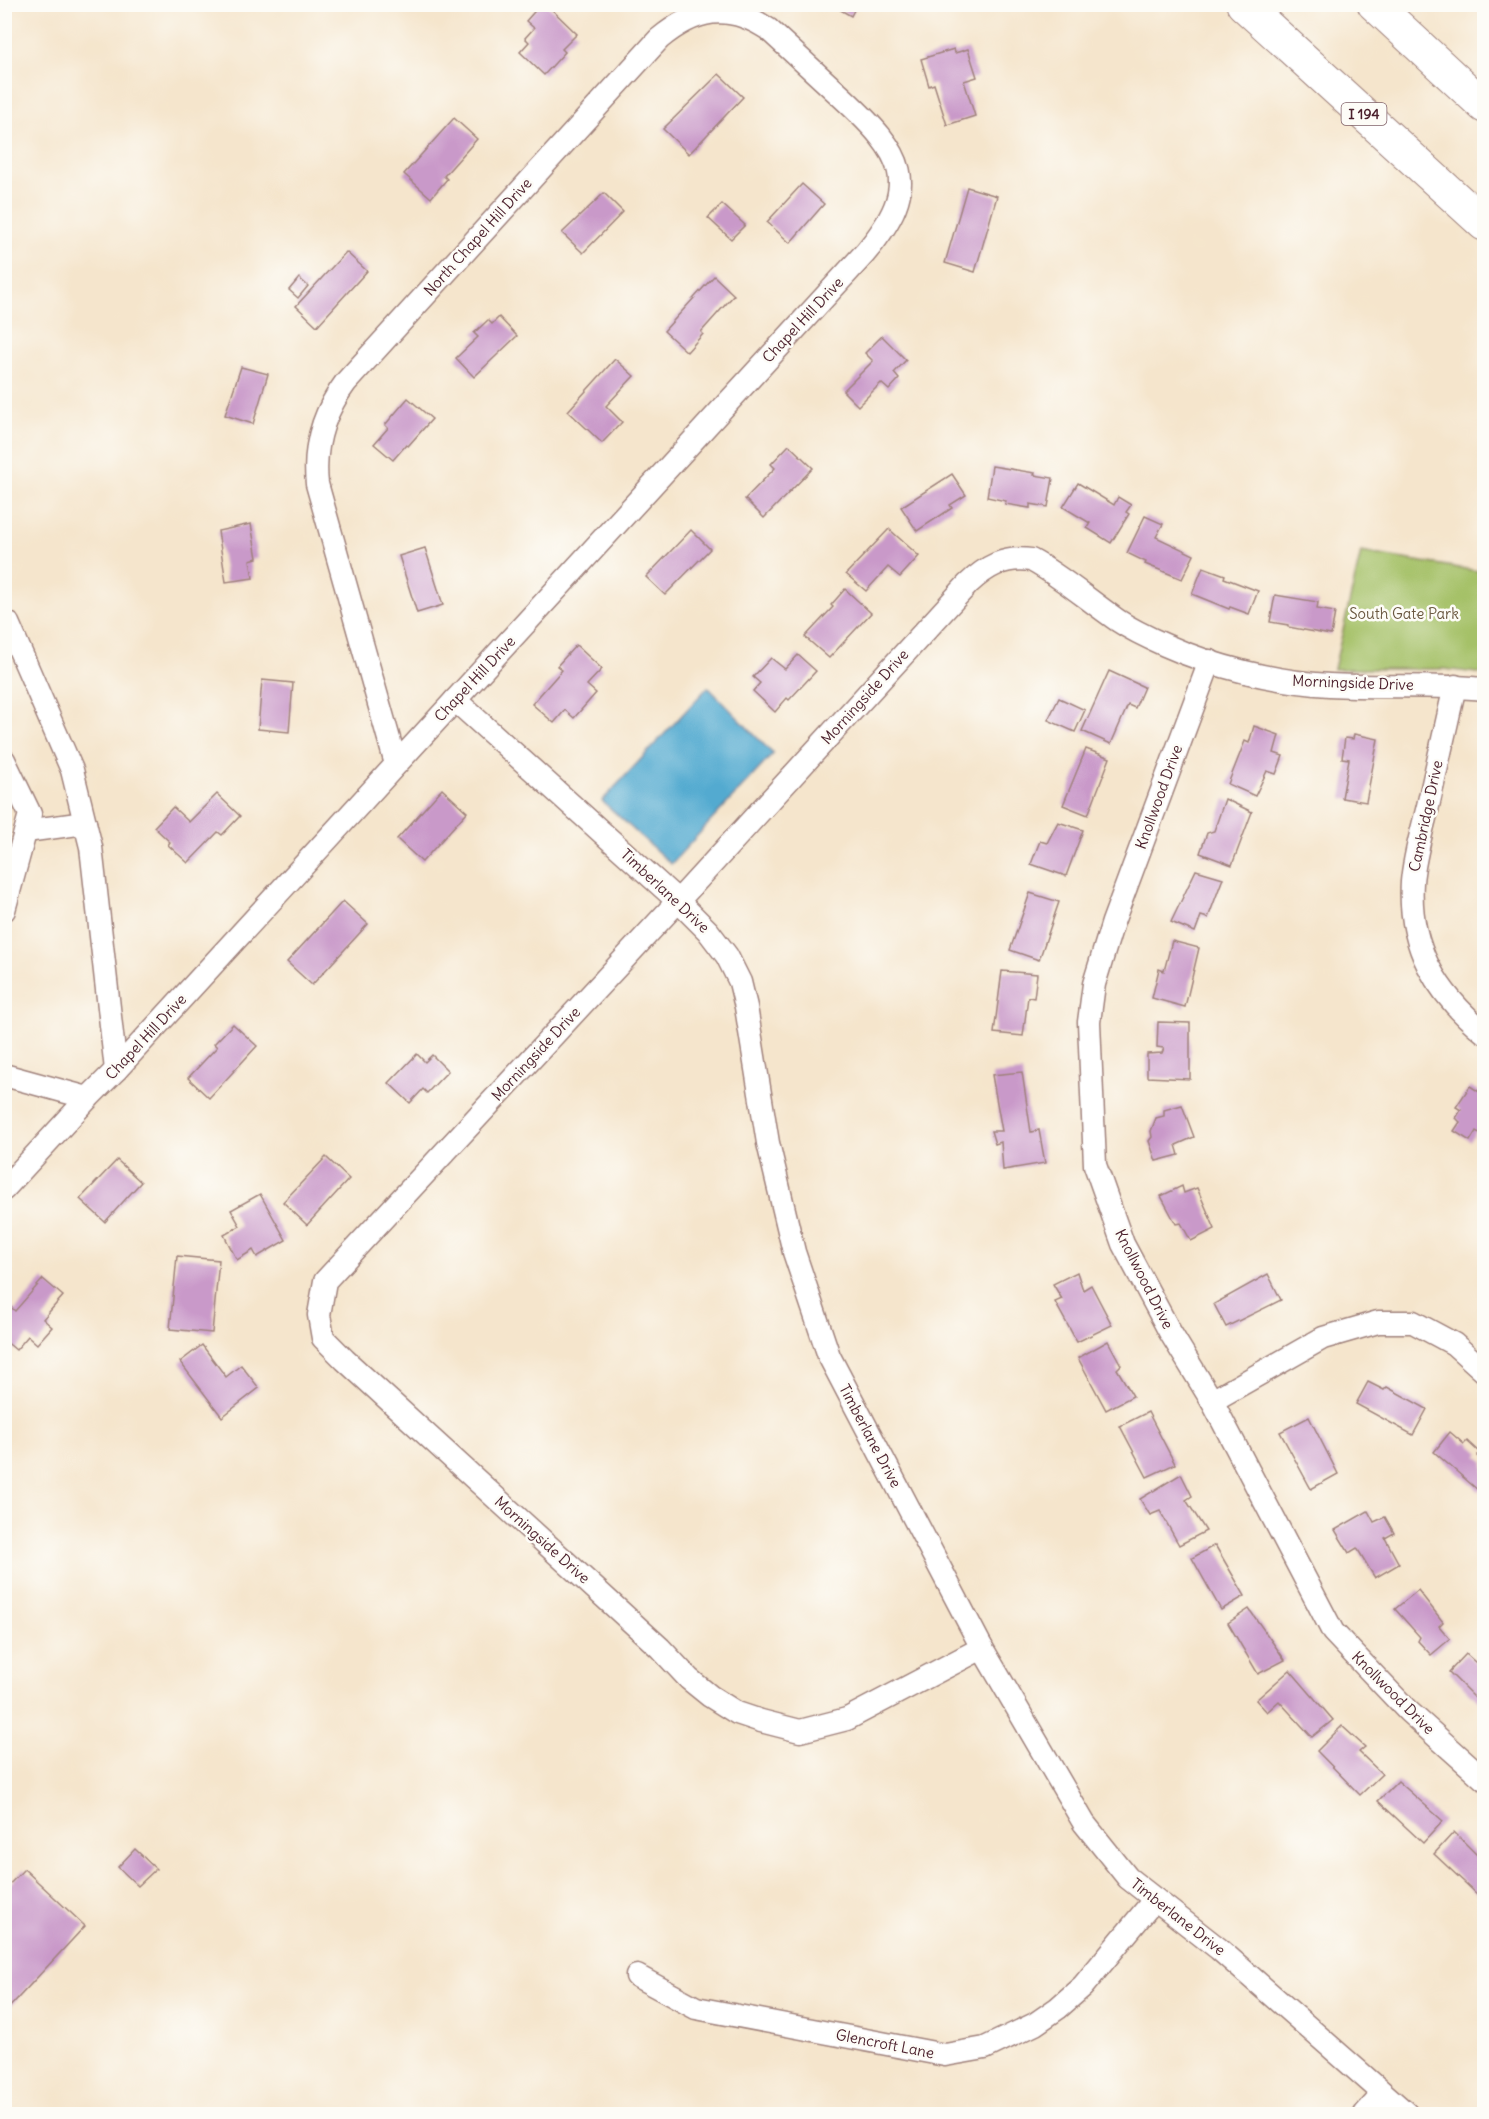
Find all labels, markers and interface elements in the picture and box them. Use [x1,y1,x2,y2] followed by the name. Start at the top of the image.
[1342,103,1386,125] road number: I 194
[420,174,536,300] street label: North Chapel Hill Drive
[758,273,847,367] street label: Chapel Hill Drive
[1349,604,1459,623] park label: South Gate Park
[430,632,519,726] street label: Chapel Hill Drive
[817,645,912,748] street label: Morningside Drive
[1292,671,1414,694] street label: Morningside Drive
[1131,742,1186,852] street label: Knollwood Drive
[1404,758,1447,873] street label: Cambridge Drive
[617,845,714,937] street label: Timberlane Drive
[101,990,190,1084] street label: Chapel Hill Drive
[487,1003,584,1105] street label: Morningside Drive
[1111,1226,1178,1332] street label: Knollwood Drive
[835,1381,906,1491] street label: Timberlane Drive
[491,1492,594,1587] street label: Morningside Drive
[1348,1647,1439,1738] street label: Knollwood Drive
[1127,1874,1229,1959] street label: Timberlane Drive
[834,2025,936,2062] street label: Glencroft Lane

